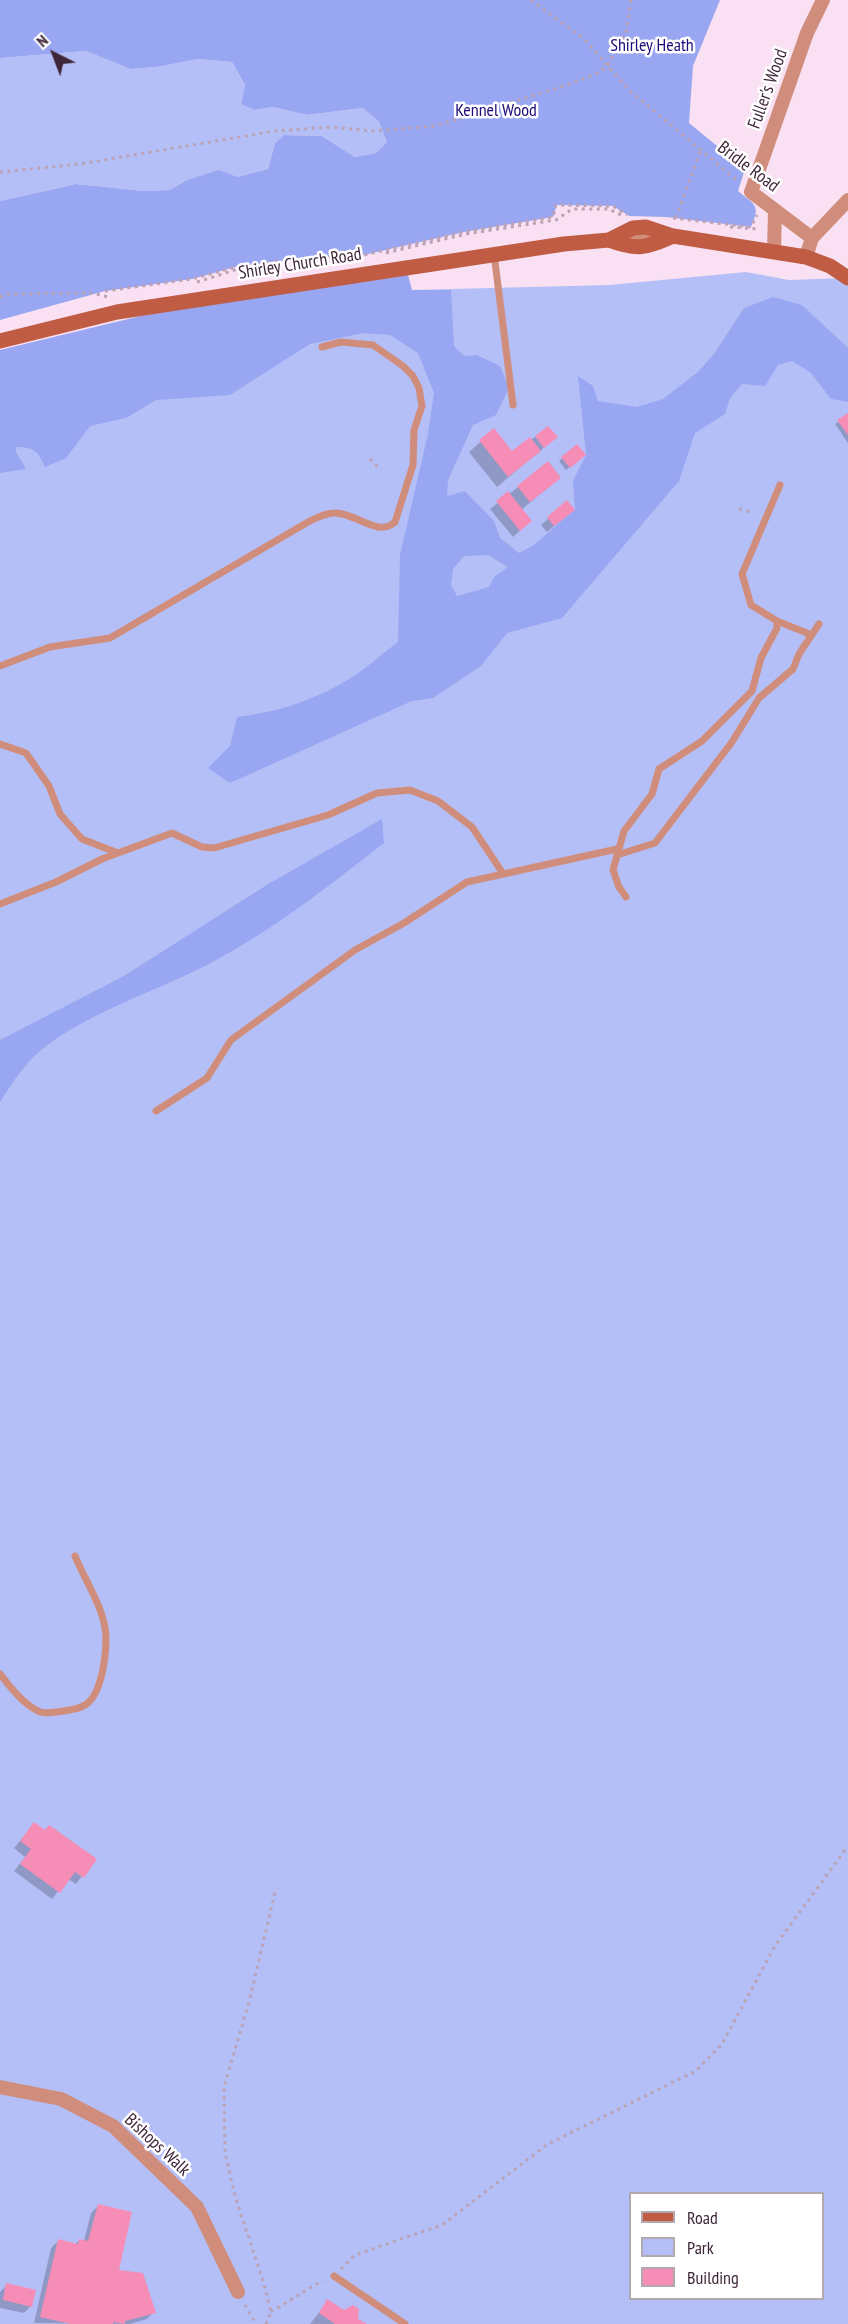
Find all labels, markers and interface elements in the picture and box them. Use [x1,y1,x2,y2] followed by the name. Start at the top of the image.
[24,24,84,84] north arrow
[32,30,52,51] text: N
[610,35,694,57] park label: Shirley Heath
[744,46,792,132] street label: Fuller's Wood
[455,100,537,122] park label: Kennel Wood
[713,137,783,197] street label: Bridle Road
[237,244,363,284] street label: Shirley Church Road
[120,2109,194,2181] street label: Bishops Walk
[629,2192,824,2300] legend
[687,2206,718,2229] text: Road
[687,2236,714,2259] text: Park
[687,2266,739,2289] text: Building

